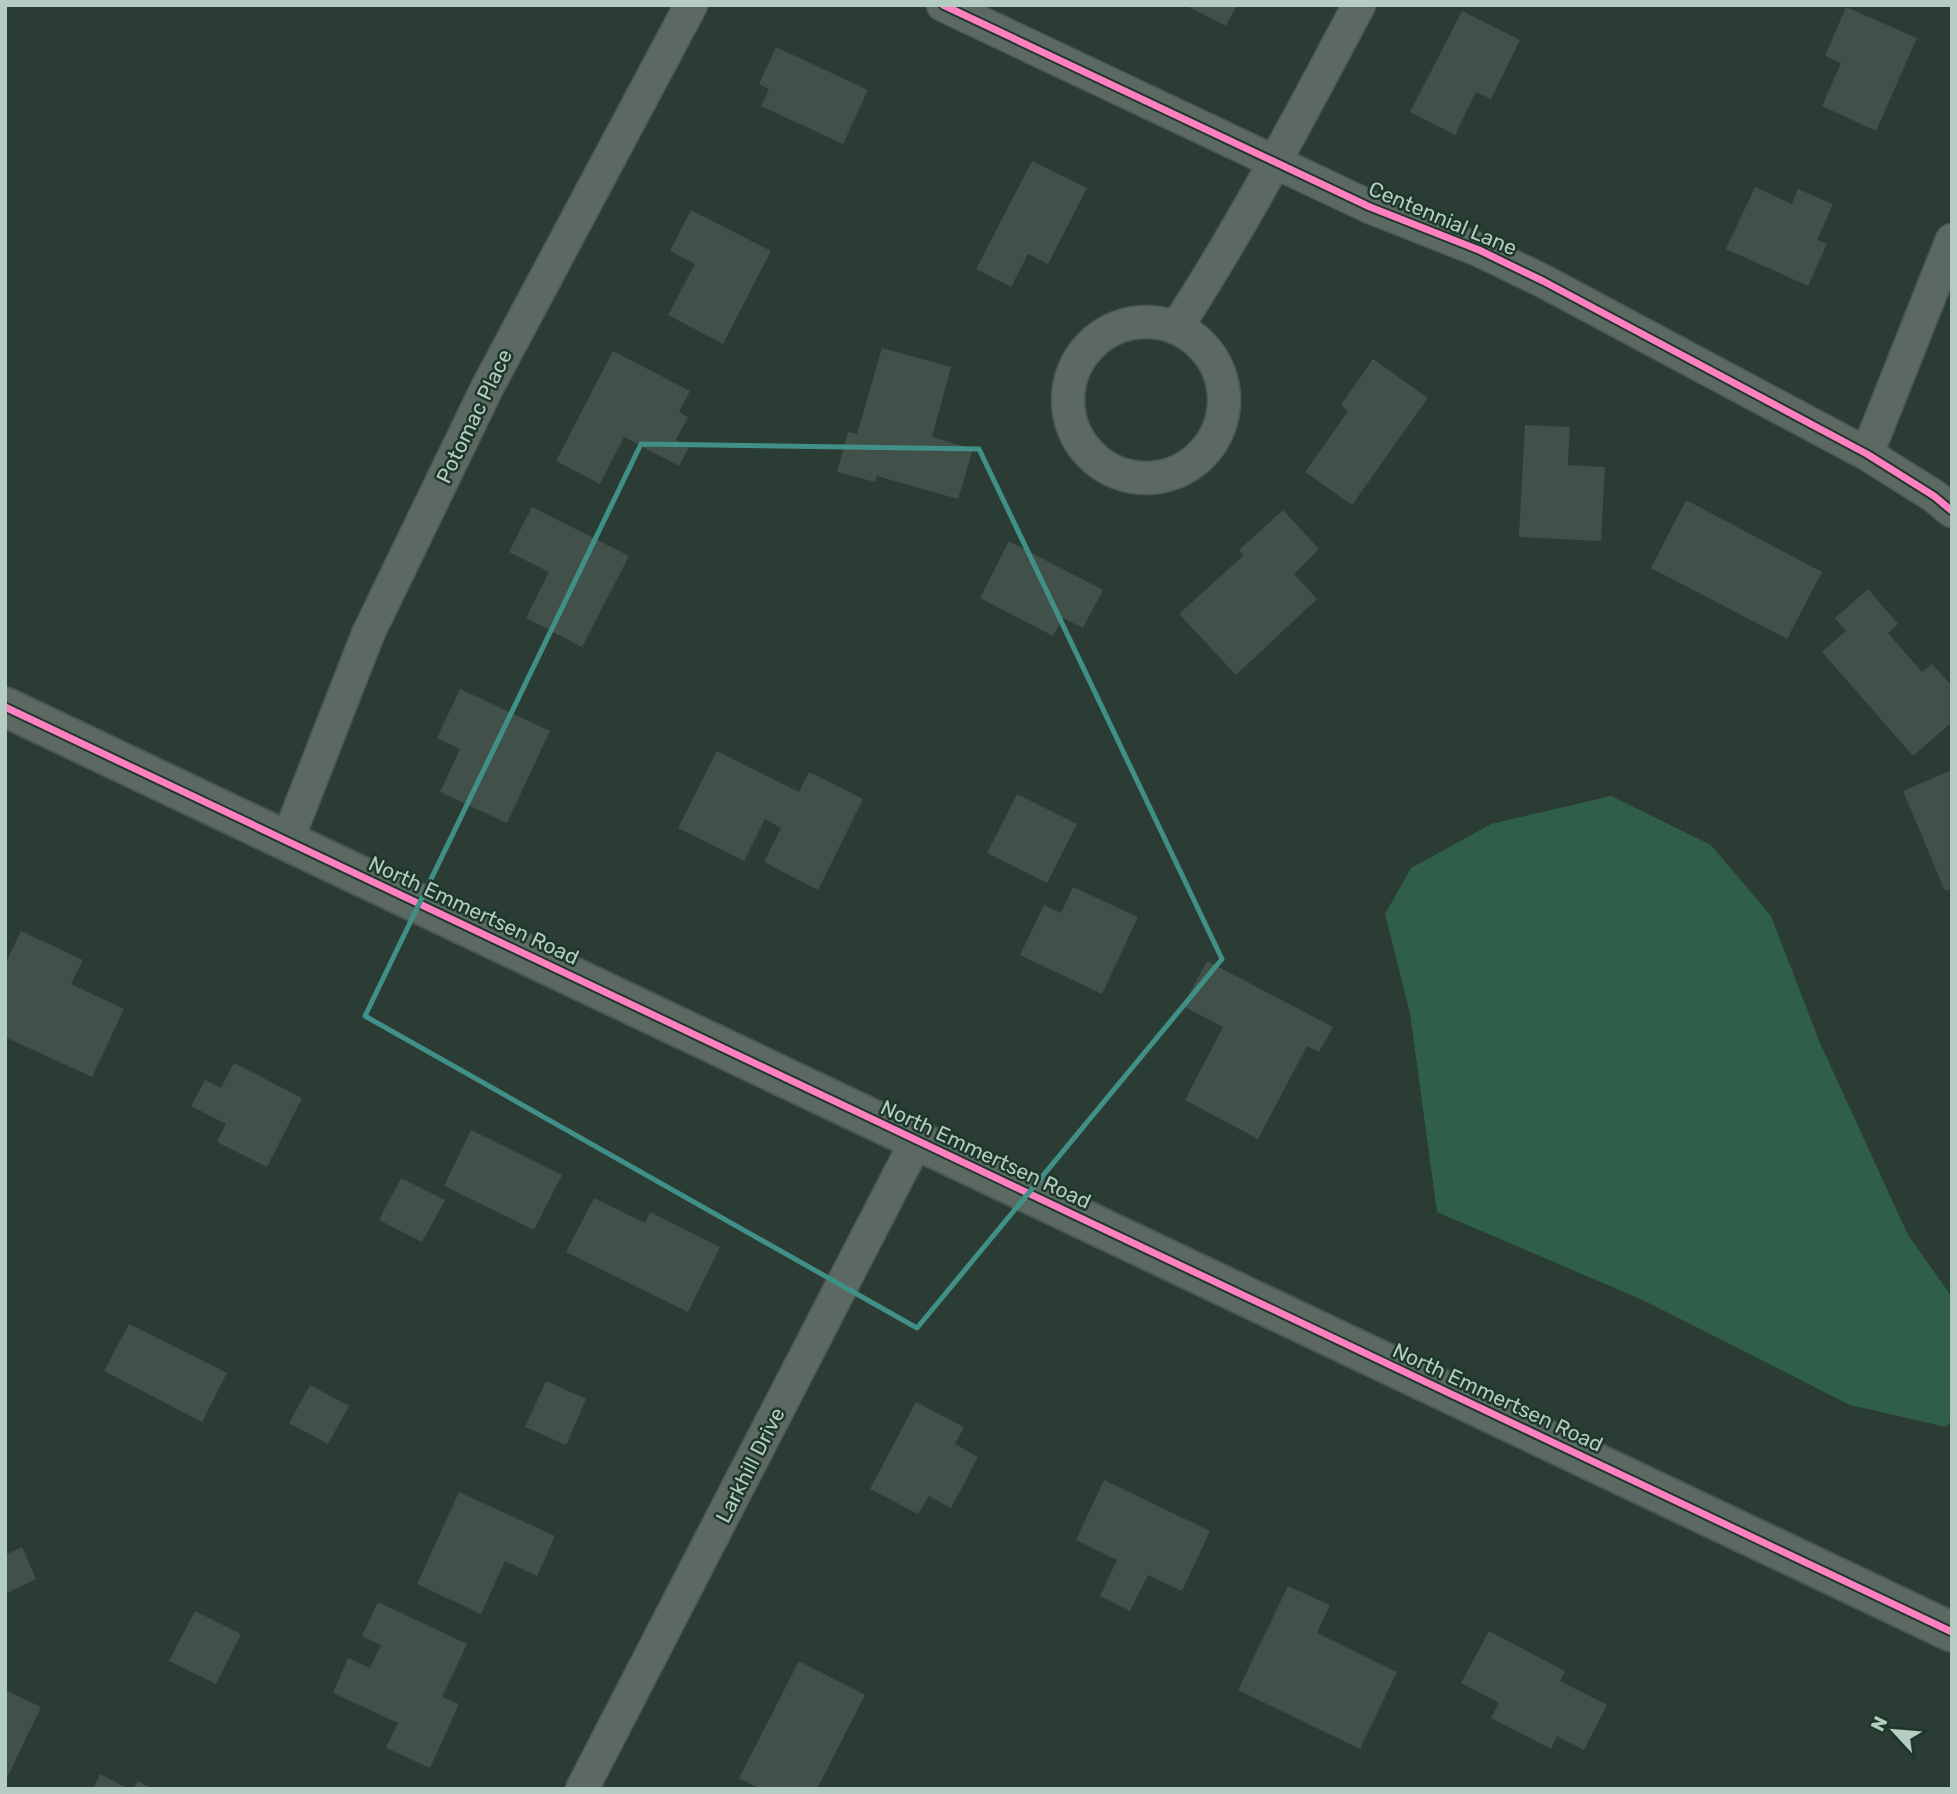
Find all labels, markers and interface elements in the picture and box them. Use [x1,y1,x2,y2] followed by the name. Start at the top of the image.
[1365,176,1521,260] street label: Centennial Lane
[431,345,517,487] street label: Potomac Place
[365,850,583,970] street label: North Emmertsen Road
[877,1094,1095,1214] street label: North Emmertsen Road
[1389,1337,1607,1457] street label: North Emmertsen Road
[710,1403,790,1527] street label: Larkhill Drive
[1859,1696,1929,1766] north arrow
[1866,1713,1893,1735] text: N

